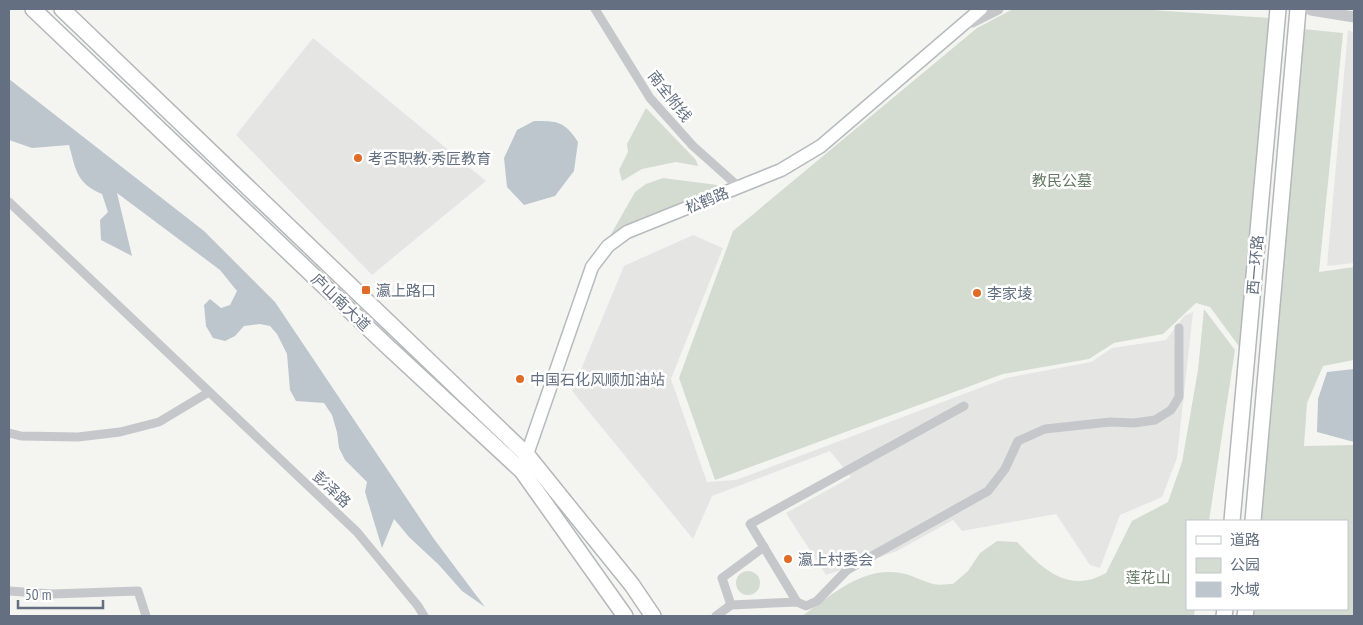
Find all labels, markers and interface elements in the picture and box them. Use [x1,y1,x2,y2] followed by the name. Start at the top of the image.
[644,67,696,125] street label: 南全附线
[368,149,491,168] place label: 考否职教·秀匠教育
[352,152,364,164] marker: 考否职教·秀匠教育
[1032,171,1092,190] park label: 教民公墓
[683,183,731,217] street label: 松鹤路
[1243,234,1267,296] street label: 西一环路
[307,269,375,335] street label: 庐山南大道
[376,281,436,300] place label: 瀛上路口
[360,284,372,296] marker: 瀛上路口
[987,284,1032,303] place label: 李家堎
[971,287,983,299] marker: 李家堎
[530,370,665,389] place label: 中国石化风顺加油站
[514,373,526,385] marker: 中国石化风顺加油站
[309,467,355,511] street label: 彭泽路
[1186,520,1348,610] legend
[1230,530,1260,549] text: 道路
[798,550,873,569] place label: 瀛上村委会
[782,553,794,565] marker: 瀛上村委会
[1230,555,1260,574] text: 公园
[1125,568,1171,587] park label: 莲花山
[18,578,102,610] scale bar
[1230,580,1260,599] text: 水域
[25,585,51,604] text: 50 m

